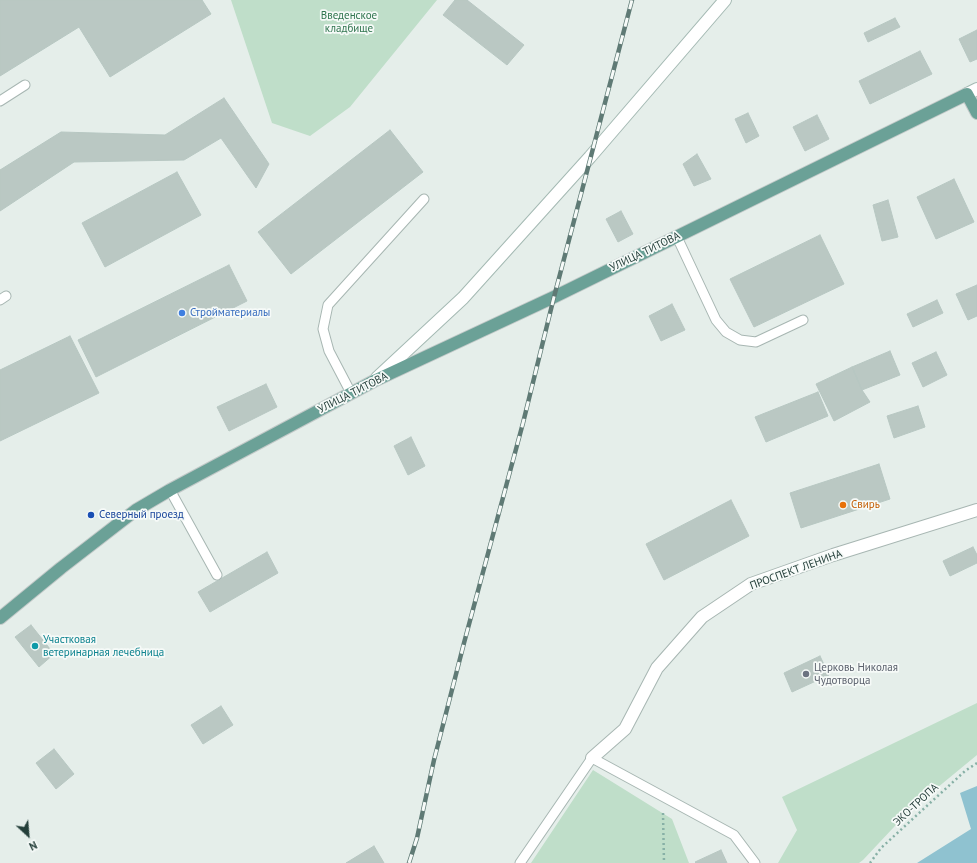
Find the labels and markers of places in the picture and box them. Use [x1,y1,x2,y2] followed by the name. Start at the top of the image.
[190,306,270,320] place label: Стройматериалы
[177,308,187,318] marker: Стройматериалы
[851,498,880,512] place label: Свирь
[838,500,848,510] marker: Свирь
[99,508,184,522] place label: Северный проезд
[86,510,96,520] marker: Северный проезд
[43,633,164,659] place label: Участковая ветеринарная лечебница
[30,641,40,651] marker: Участковая ветеринарная лечебница
[814,661,898,687] place label: Церковь Николая Чудотворца
[801,669,811,679] marker: Церковь Николая Чудотворца

